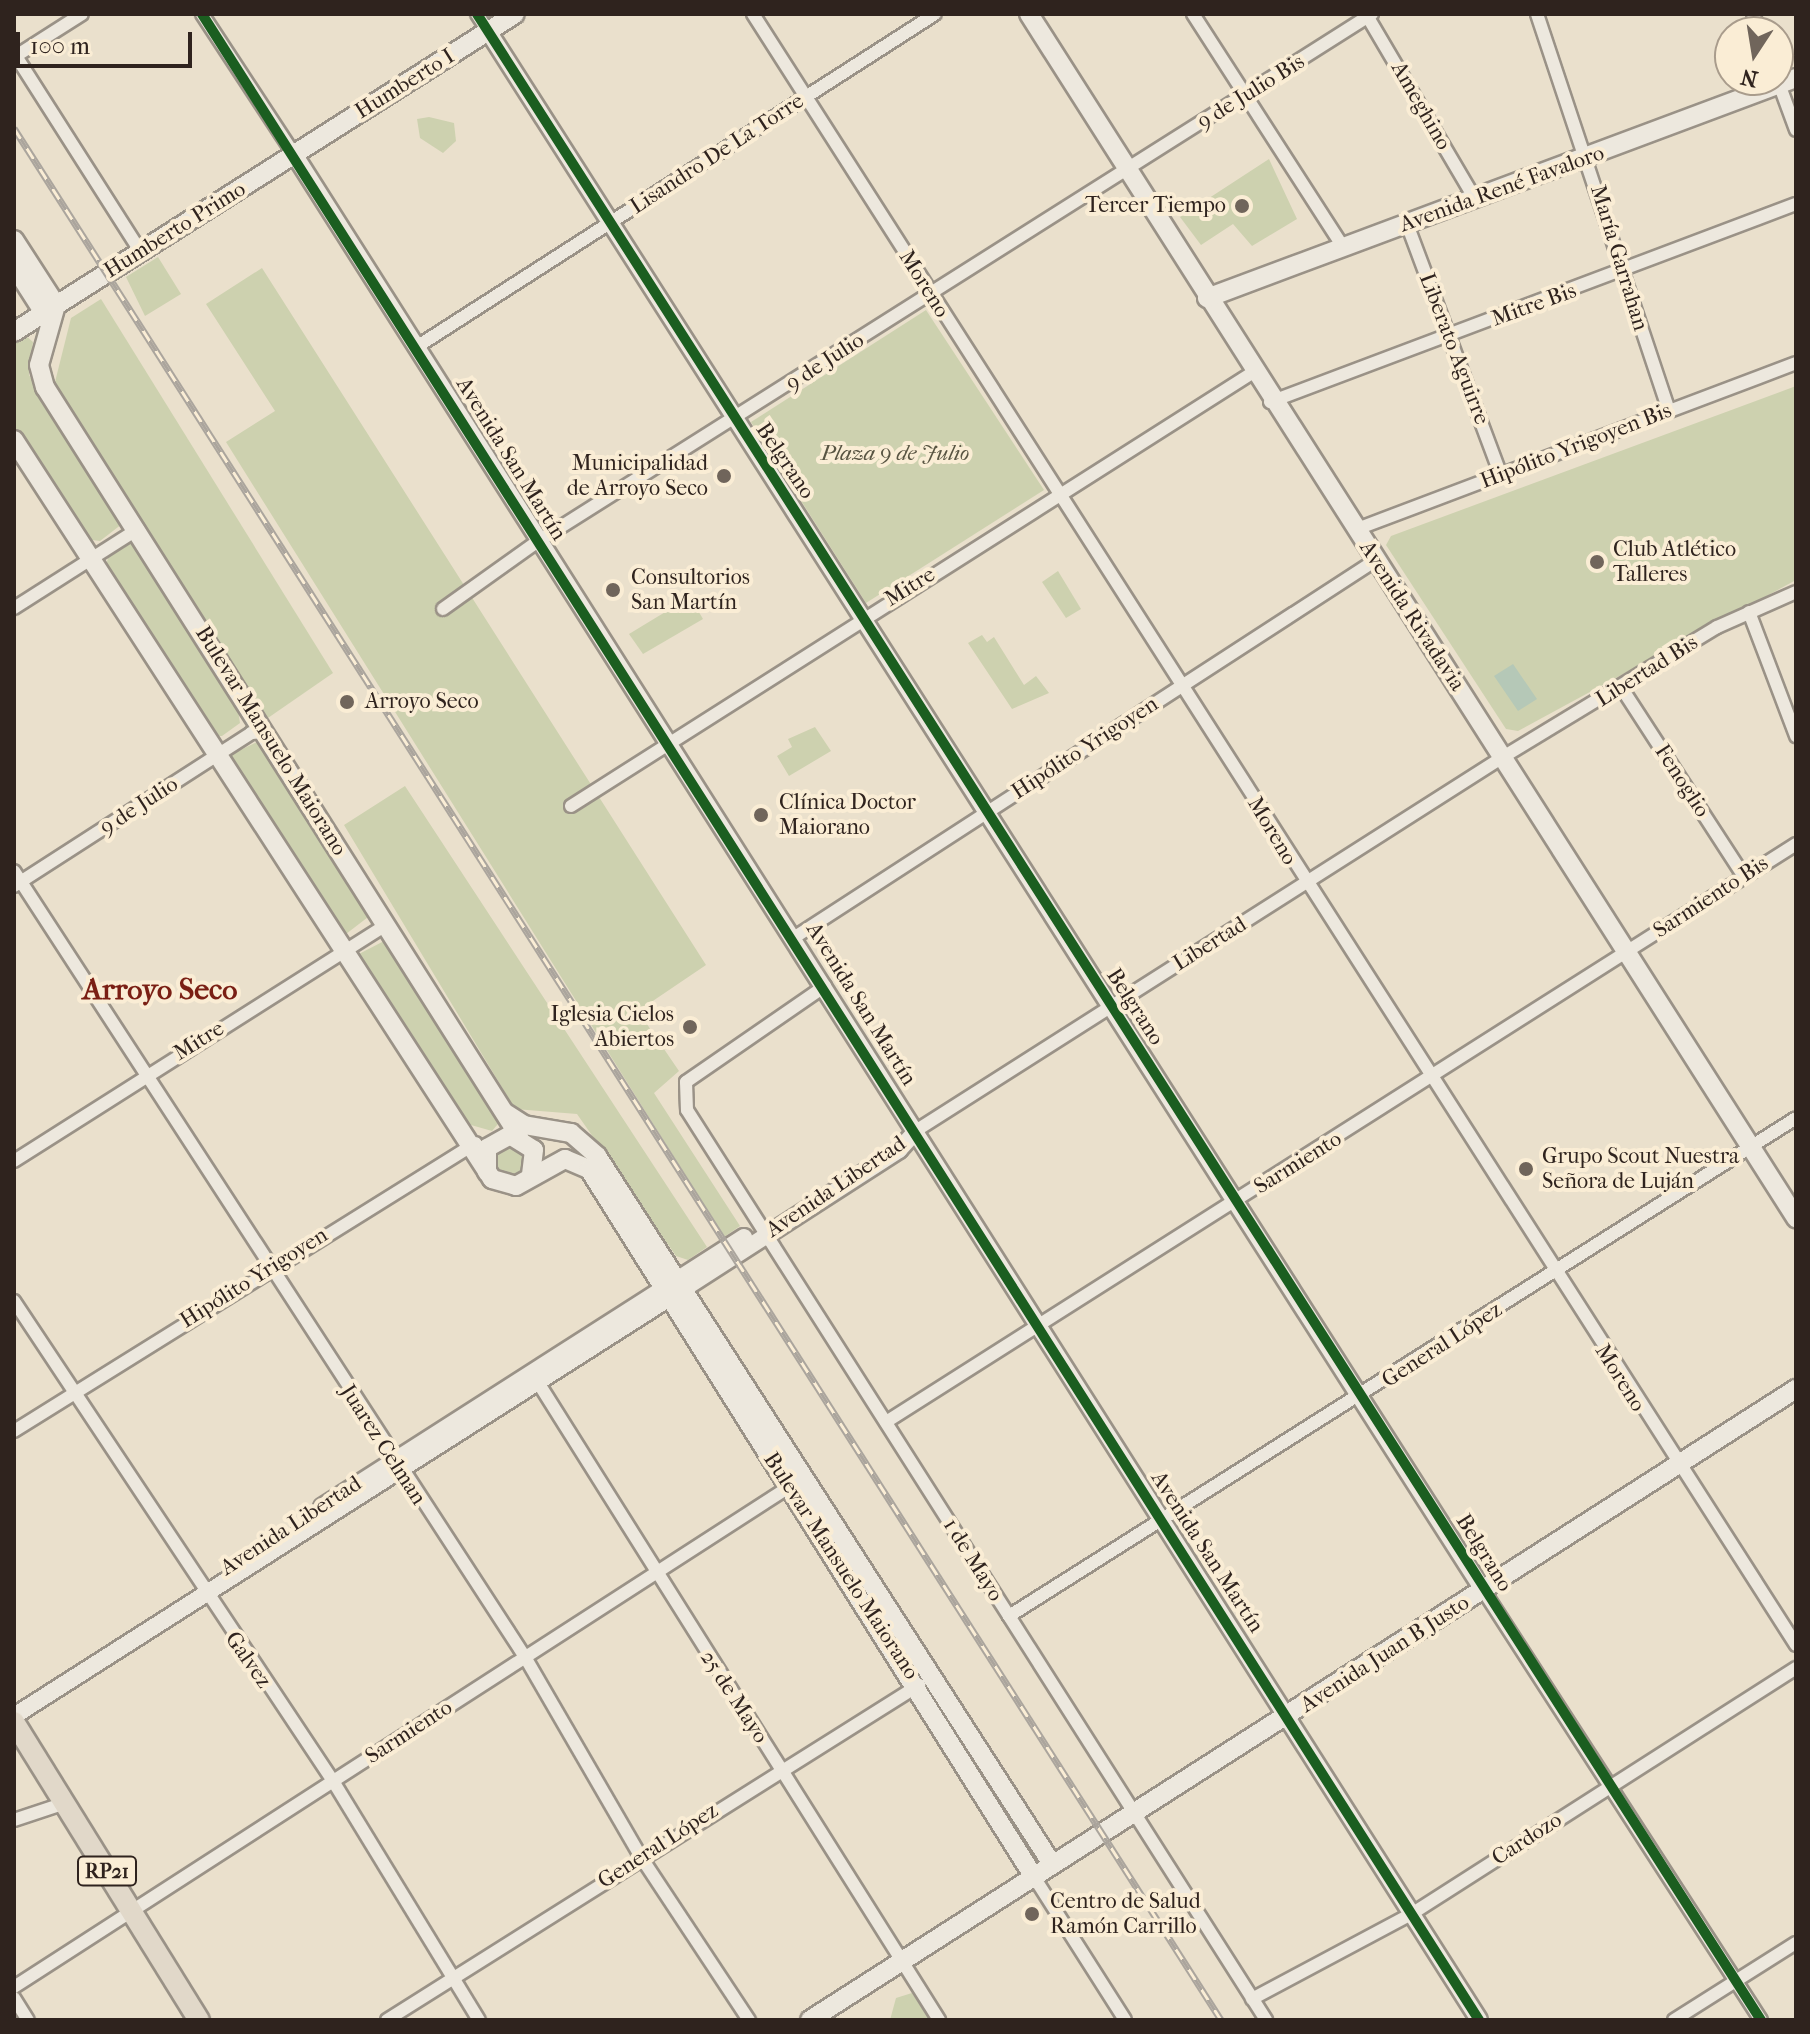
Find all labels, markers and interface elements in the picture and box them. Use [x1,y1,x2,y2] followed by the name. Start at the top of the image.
[20,16,196,66] scale bar
[1714,16,1794,96] north arrow
[30,32,90,60] text: 100 m
[351,43,459,125] street label: Humberto I
[1193,49,1309,135] street label: 9 de Julio Bis
[1385,57,1457,155] street label: Ameghino
[1739,63,1760,92] text: N
[625,88,809,220] street label: Lisandro De La Torre
[1396,140,1608,238] street label: Avenida René Favaloro
[99,176,251,284] street label: Humberto Primo
[1584,182,1654,334] street label: María Garrahan
[1085,193,1226,219] place label: Tercer Tiempo
[1233,197,1251,215] marker: Tercer Tiempo
[893,245,955,323] street label: Moreno
[1413,270,1495,428] street label: Liberato Aguirre
[1488,278,1580,332] street label: Mitre Bis
[781,327,869,397] street label: 9 de Julio
[450,373,572,545] street label: Avenida San Martín
[1477,397,1675,495] street label: Hipólito Yrigoyen Bis
[750,418,820,504] street label: Belgrano
[821,441,969,467] park label: Plaza 9 de Julio
[567,450,708,502] place label: Municipalidad de Arroyo Seco
[715,467,733,485] marker: Municipalidad de Arroyo Seco
[1354,536,1470,696] street label: Avenida Rivadavia
[1613,536,1736,588] place label: Club Atlético Talleres
[1588,553,1606,571] marker: Club Atlético Talleres
[880,561,940,613] street label: Mitre
[631,564,750,616] place label: Consultorios San Martín
[602,579,624,601] marker: Consultorios San Martín
[189,621,353,861] street label: Bulevar Mansuelo Maiorano
[1591,629,1703,713] street label: Libertad Bis
[365,689,479,715] place label: Arroyo Seco
[336,691,358,713] marker: Arroyo Seco
[1007,691,1163,805] street label: Hipólito Yrigoyen
[1649,740,1715,822] street label: Fenoglio
[95,771,183,841] street label: 9 de Julio
[779,789,916,840] place label: Clínica Doctor Maiorano
[1241,792,1303,870] street label: Moreno
[750,804,772,826] marker: Clínica Doctor Maiorano
[1649,850,1773,944] street label: Sarmiento Bis
[1168,911,1252,977] street label: Libertad
[800,918,922,1090] street label: Avenida San Martín
[1100,964,1170,1050] street label: Belgrano
[83,972,237,1008] district label: Arroyo Seco
[550,1001,674,1052] place label: Iglesia Cielos Abiertos
[169,1015,229,1067] street label: Mitre
[681,1018,699,1036] marker: Iglesia Cielos Abiertos
[1249,1126,1347,1200] street label: Sarmiento
[761,1131,911,1243] street label: Avenida Libertad
[1542,1143,1739,1194] place label: Grupo Scout Nuestra Señora de Luján
[1517,1160,1535,1178] marker: Grupo Scout Nuestra Señora de Luján
[175,1222,333,1334] street label: Hipólito Yrigoyen
[1377,1297,1507,1393] street label: General López
[1589,1339,1651,1417] street label: Moreno
[334,1380,432,1510] street label: Juarez Celman
[758,1447,924,1685] street label: Bulevar Mansuelo Maiorano
[1145,1466,1269,1638] street label: Avenida San Martín
[216,1471,366,1581] street label: Avenida Libertad
[1450,1509,1518,1597] street label: Belgrano
[937,1514,1009,1606] street label: 1 de Mayo
[1296,1590,1474,1718] street label: Avenida Juan B Justo
[219,1627,277,1693] street label: Galvez
[694,1646,774,1748] street label: 25 de Mayo
[361,1694,457,1770] street label: Sarmiento
[593,1798,723,1894] street label: General López
[1487,1807,1567,1871] street label: Cardozo
[77,1855,137,1887] road number: RP21
[1050,1888,1201,1940] place label: Centro de Salud Ramón Carrillo
[1021,1903,1043,1925] marker: Centro de Salud Ramón Carrillo

